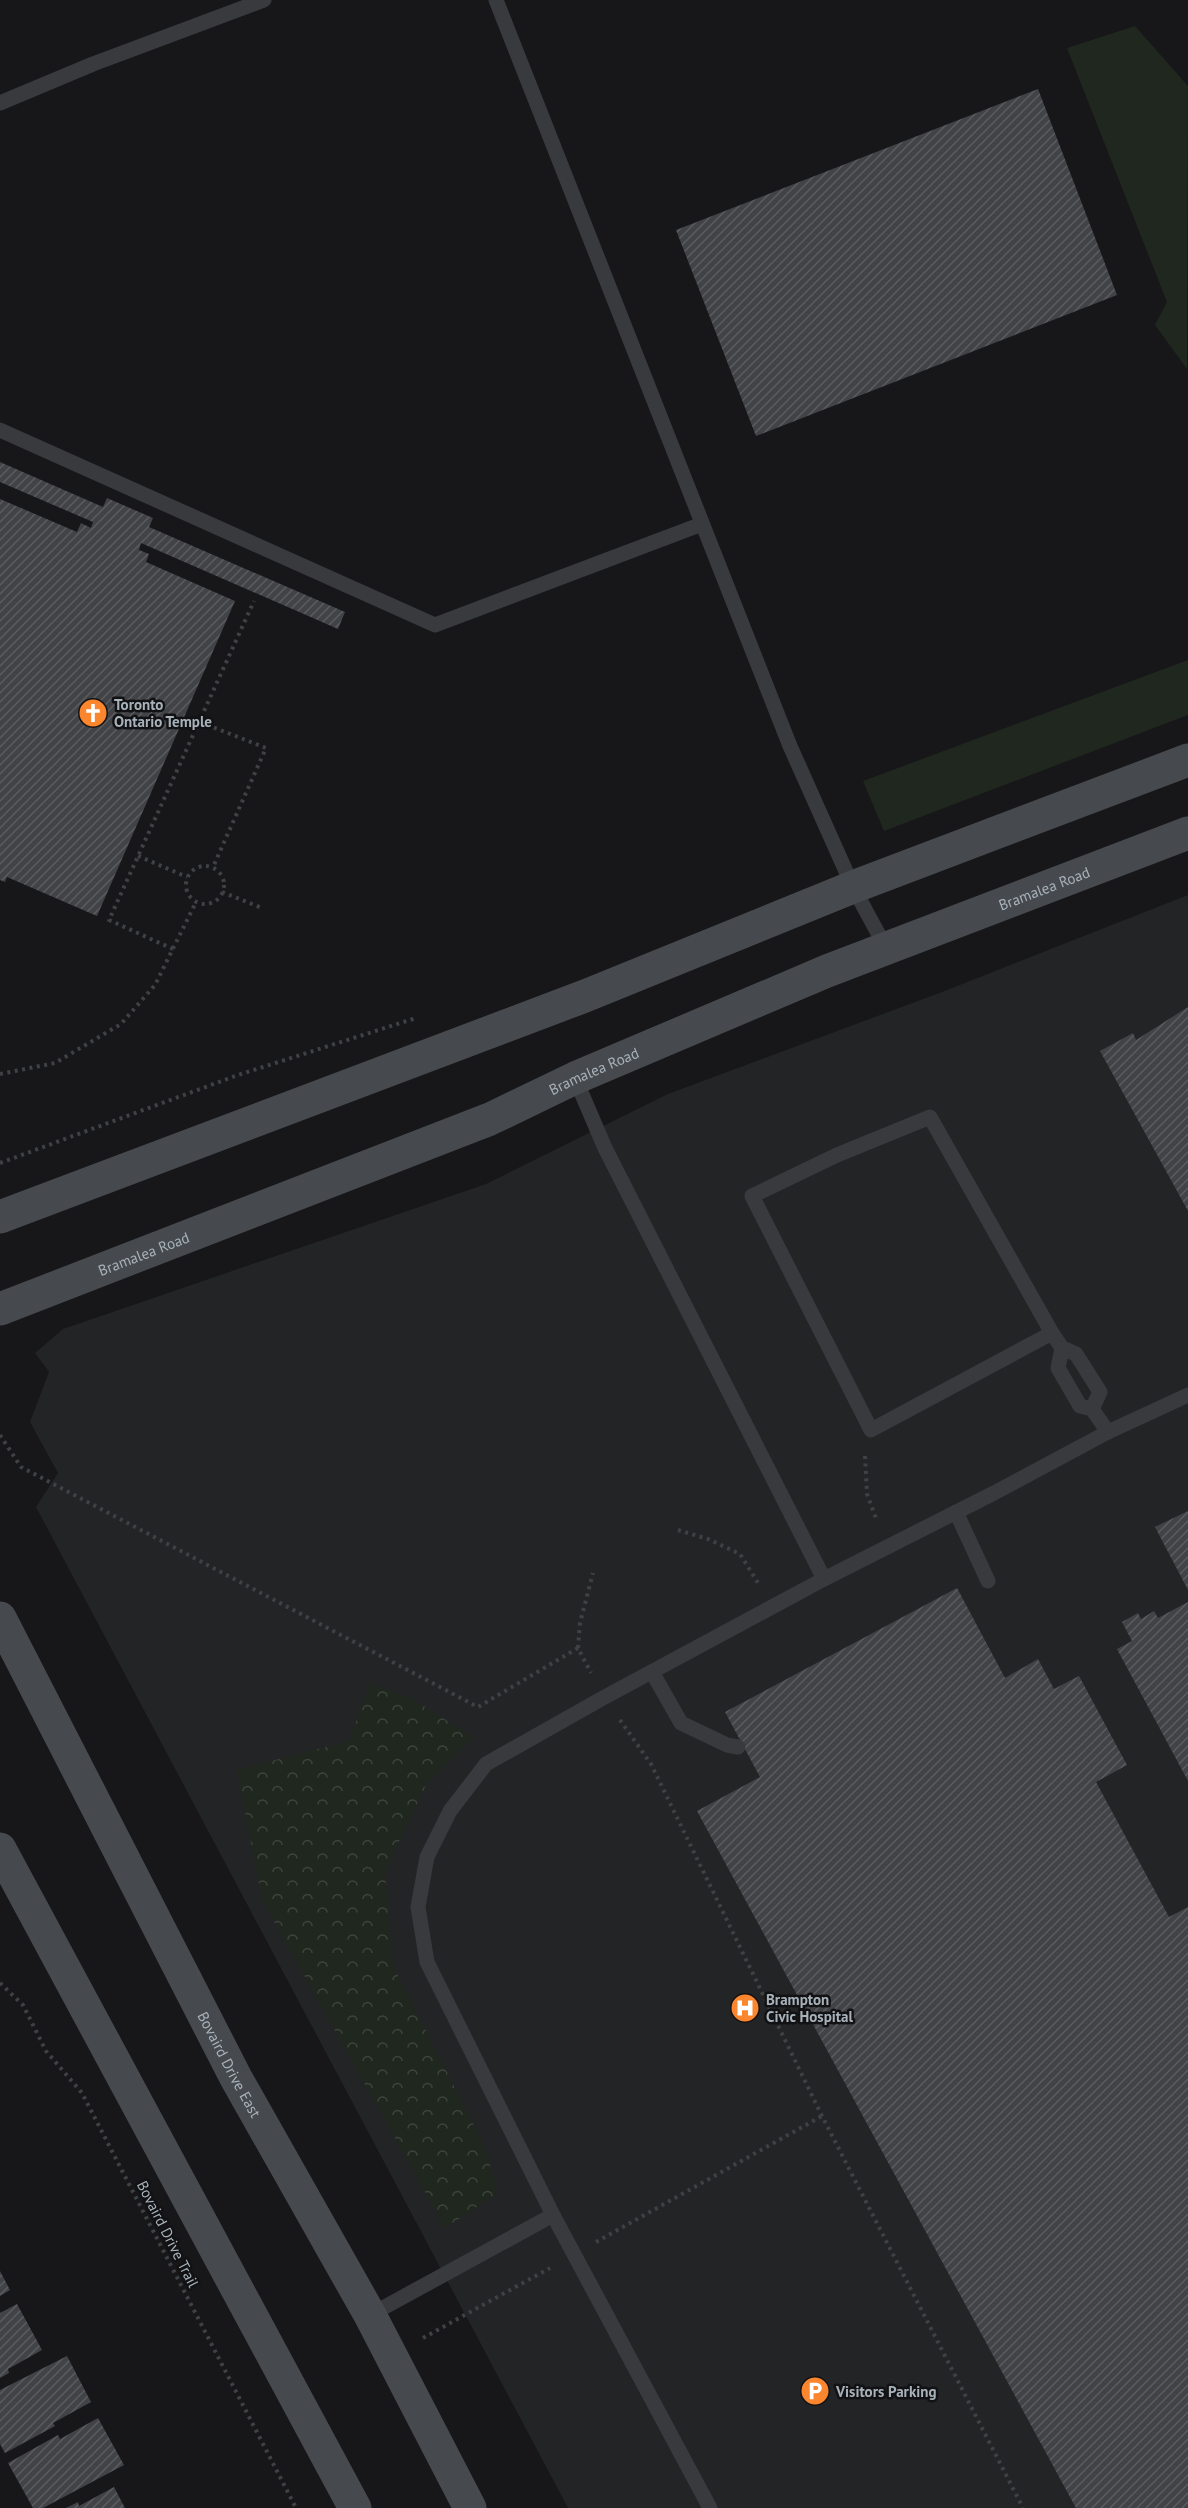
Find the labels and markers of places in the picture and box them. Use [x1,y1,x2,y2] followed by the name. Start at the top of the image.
[114,695,212,731] place label: Toronto Ontario Temple
[77,697,109,729] church icon: Toronto Ontario Temple
[766,1990,854,2026] place label: Brampton Civic Hospital
[729,1992,761,2024] hospital icon: Brampton Civic Hospital
[799,2375,831,2407] parking icon: Visitors Parking
[835,2382,937,2401] place label: Visitors Parking

